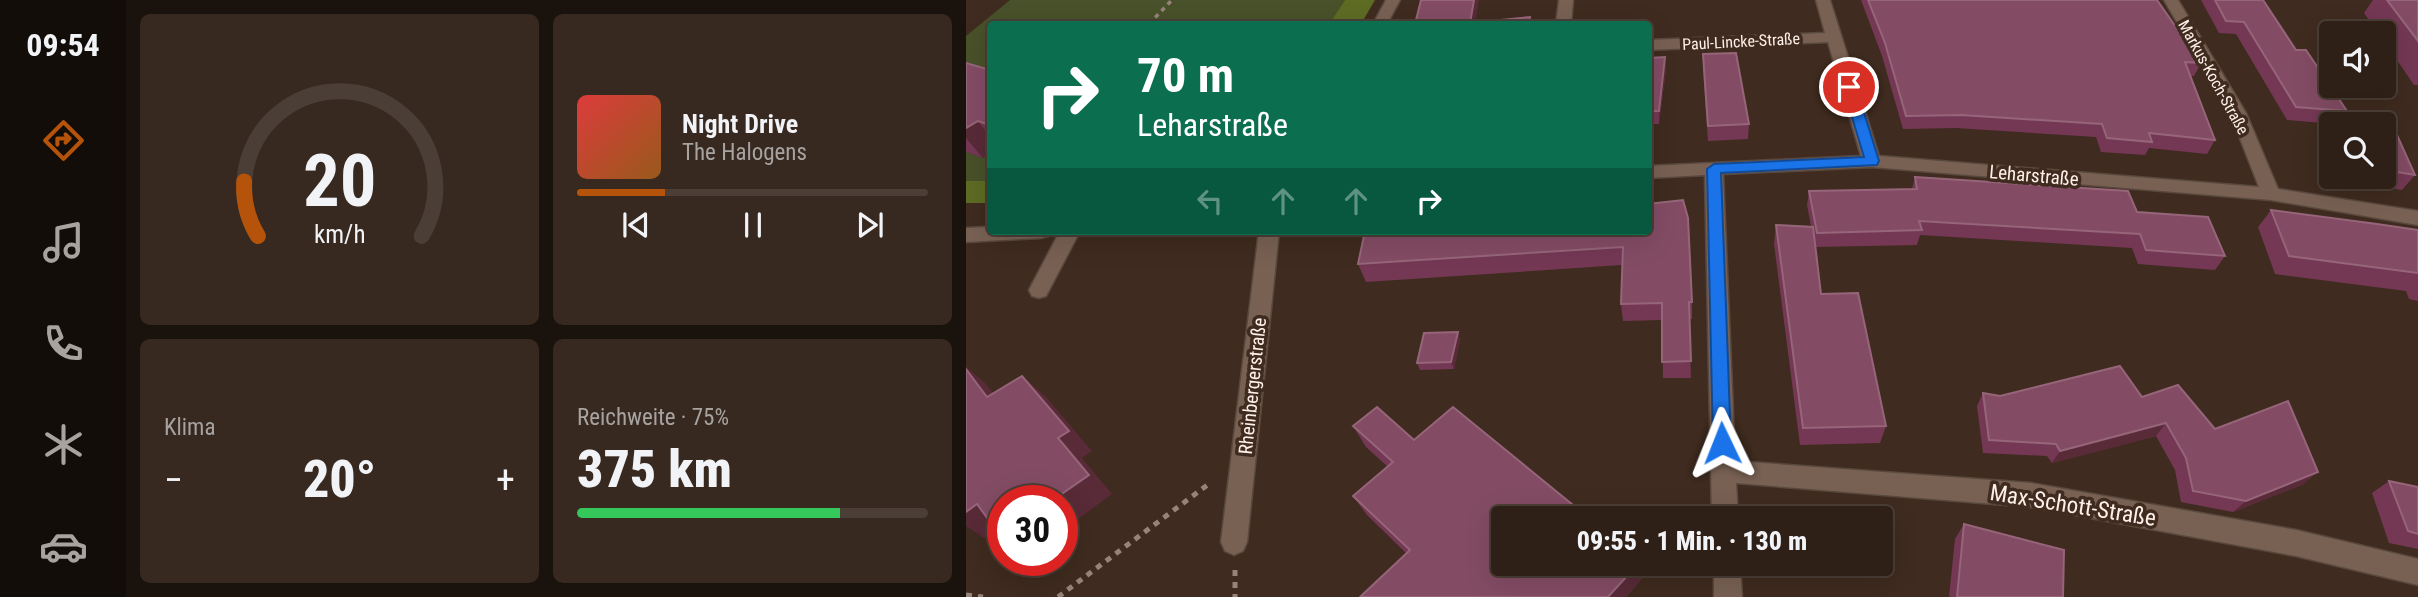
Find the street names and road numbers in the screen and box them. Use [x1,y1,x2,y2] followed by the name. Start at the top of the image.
[2174,17,2253,138] street label: Markus-Koch-Straße
[1682,29,1800,54] street label: Paul-Lincke-Straße
[1988,160,2080,191] street label: Leharstraße
[1234,316,1271,456] street label: Rheinbergerstraße
[1988,479,2158,532] street label: Max-Schott-Straße

